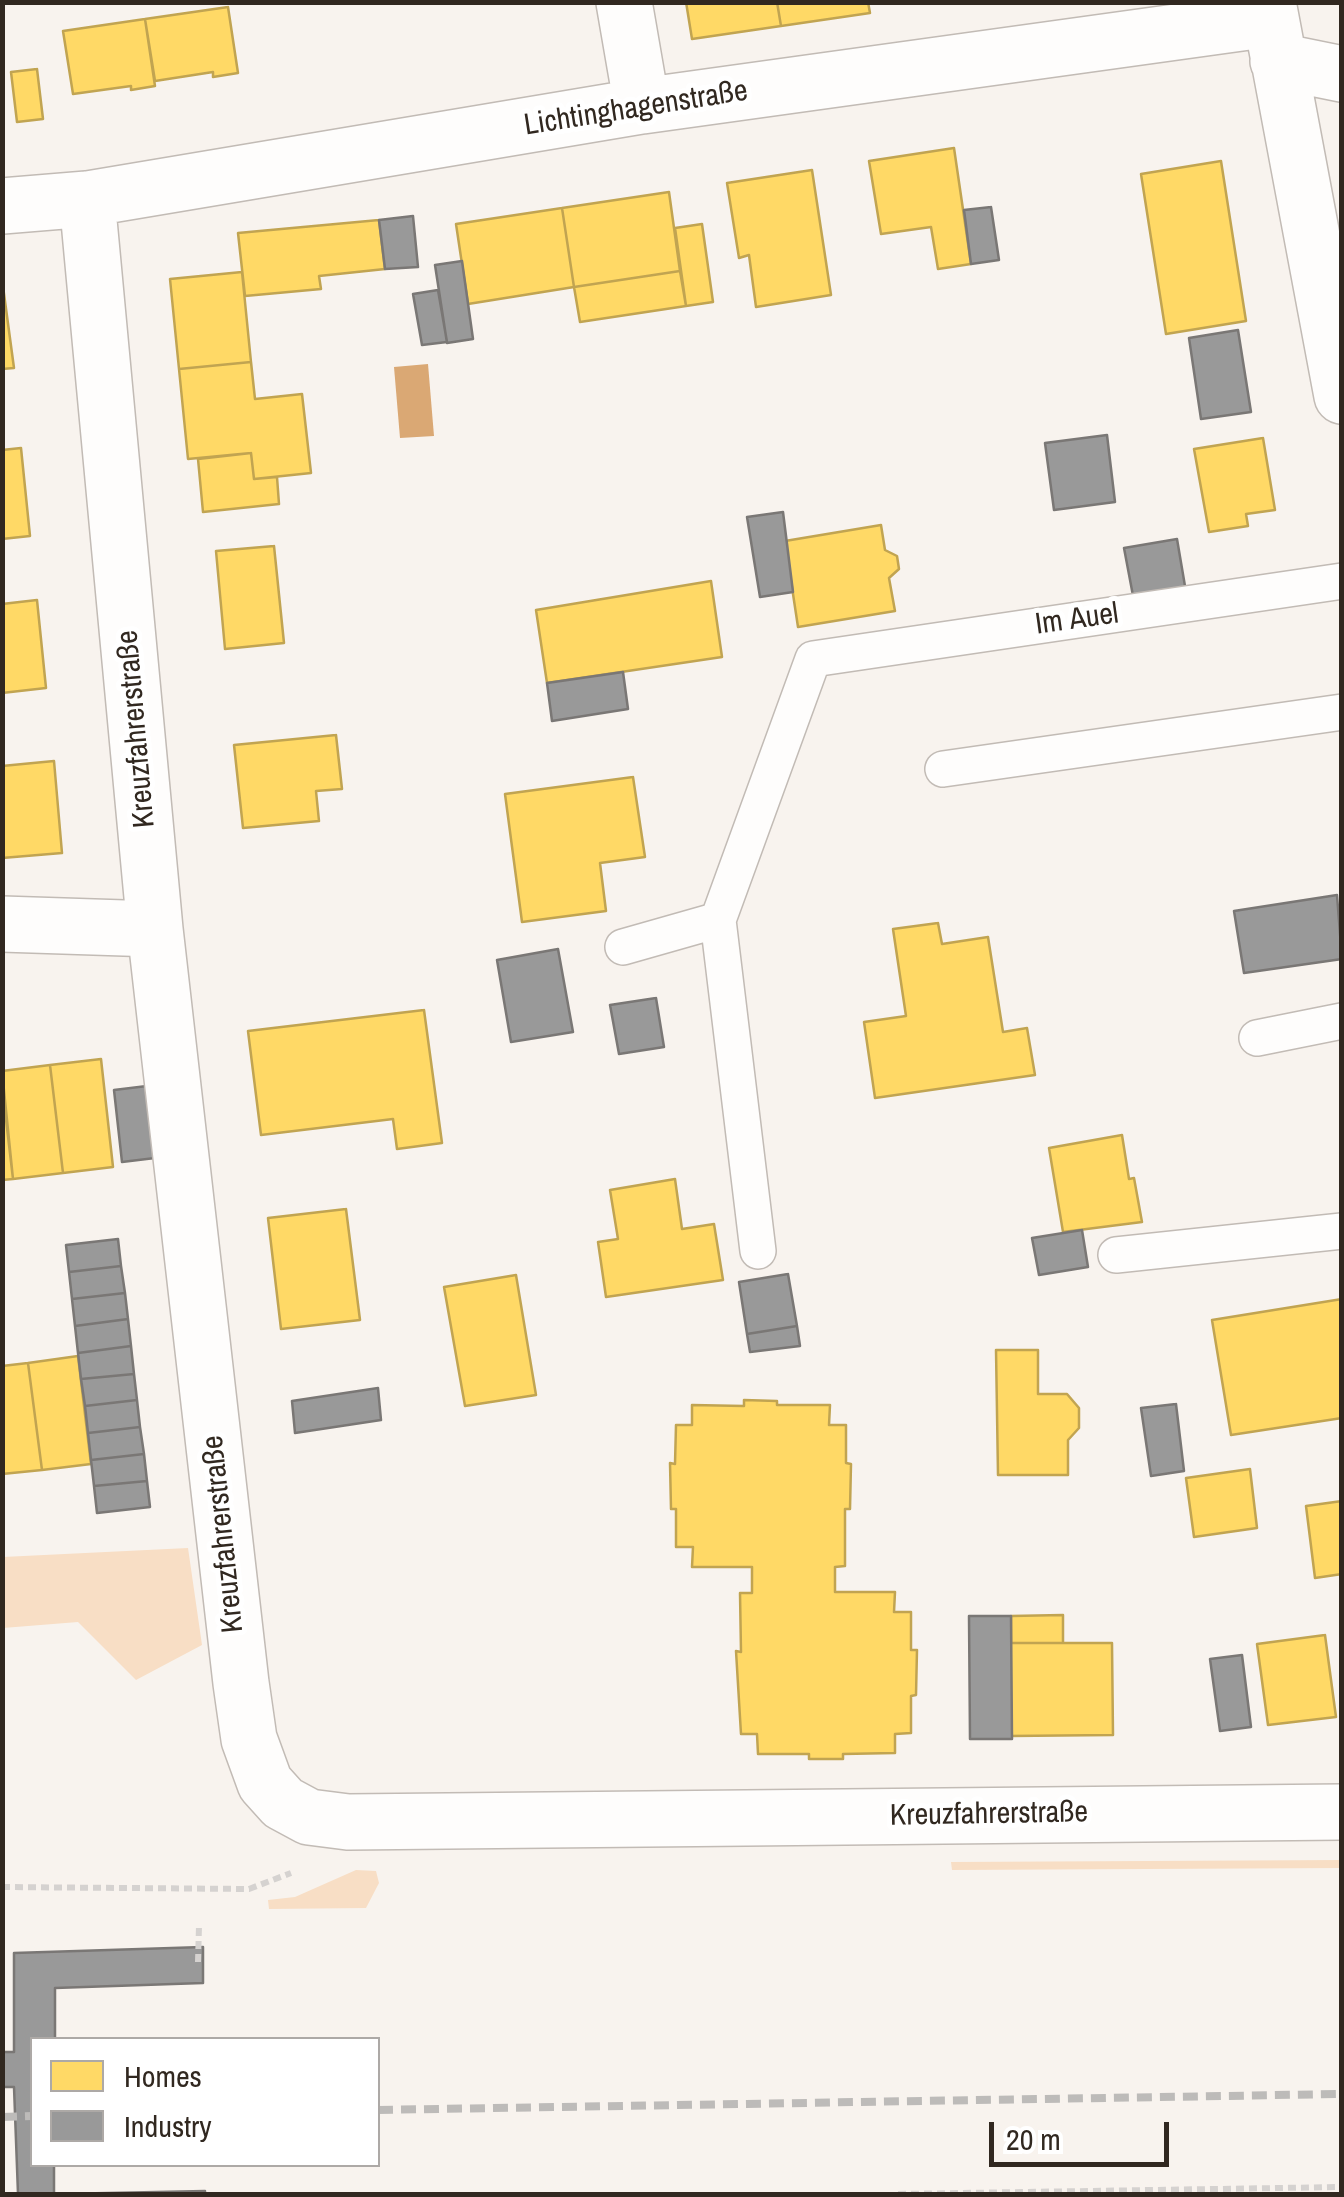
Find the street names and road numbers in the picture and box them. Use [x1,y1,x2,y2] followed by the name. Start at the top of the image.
[522,74,750,144] street label: Lichtinghagenstraße
[1033,596,1121,644] street label: Im Auel
[110,629,164,829] street label: Kreuzfahrerstraße
[196,1434,252,1634] street label: Kreuzfahrerstraße
[890,1795,1088,1835] street label: Kreuzfahrerstraße

